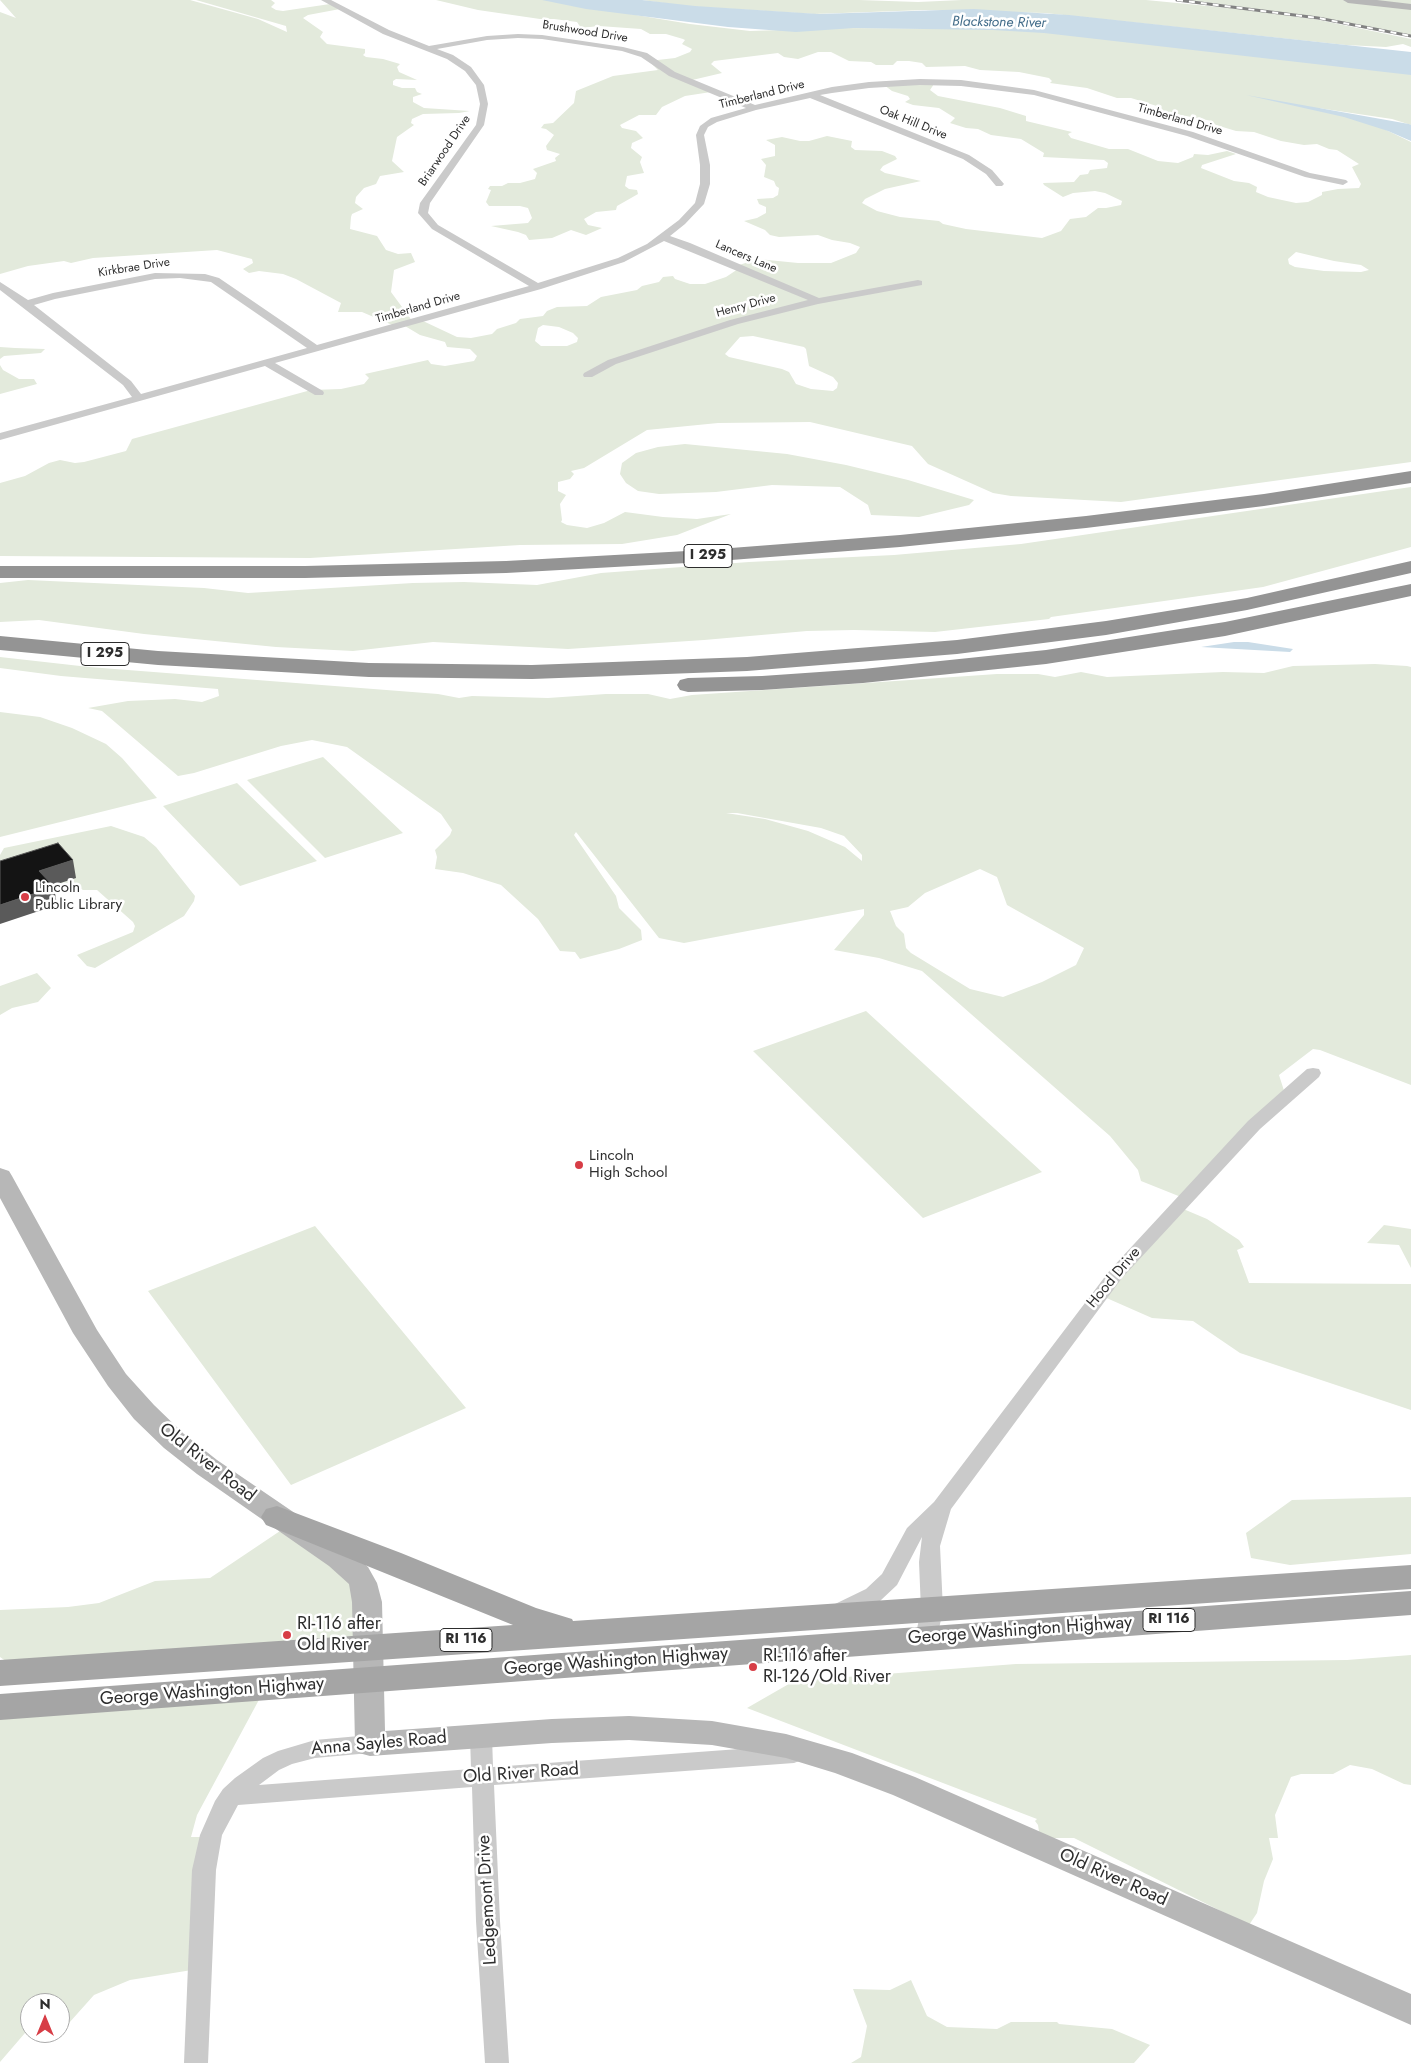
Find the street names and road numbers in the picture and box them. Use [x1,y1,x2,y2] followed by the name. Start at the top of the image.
[541,18,629,46] street label: Brushwood Drive
[718,77,806,113] street label: Timberland Drive
[1136,101,1224,139] street label: Timberland Drive
[877,103,949,143] street label: Oak Hill Drive
[416,113,474,189] street label: Briarwood Drive
[713,238,779,276] street label: Lancers Lane
[97,255,171,281] street label: Kirkbrae Drive
[374,289,462,327] street label: Timberland Drive
[715,291,777,321] street label: Henry Drive
[684,544,732,568] road number: I 295
[81,642,129,666] road number: I 295
[1083,1244,1145,1312] street label: Hood Drive
[155,1419,259,1507] street label: Old River Road
[1143,1608,1195,1632] road number: RI 116
[907,1612,1133,1650] street label: George Washington Highway
[440,1628,492,1652] road number: RI 116
[503,1643,729,1681] street label: George Washington Highway
[99,1673,325,1711] street label: George Washington Highway
[310,1727,448,1761] street label: Anna Sayles Road
[462,1759,580,1789] street label: Old River Road
[474,1834,502,1966] street label: Ledgemont Drive
[1056,1845,1170,1911] street label: Old River Road

